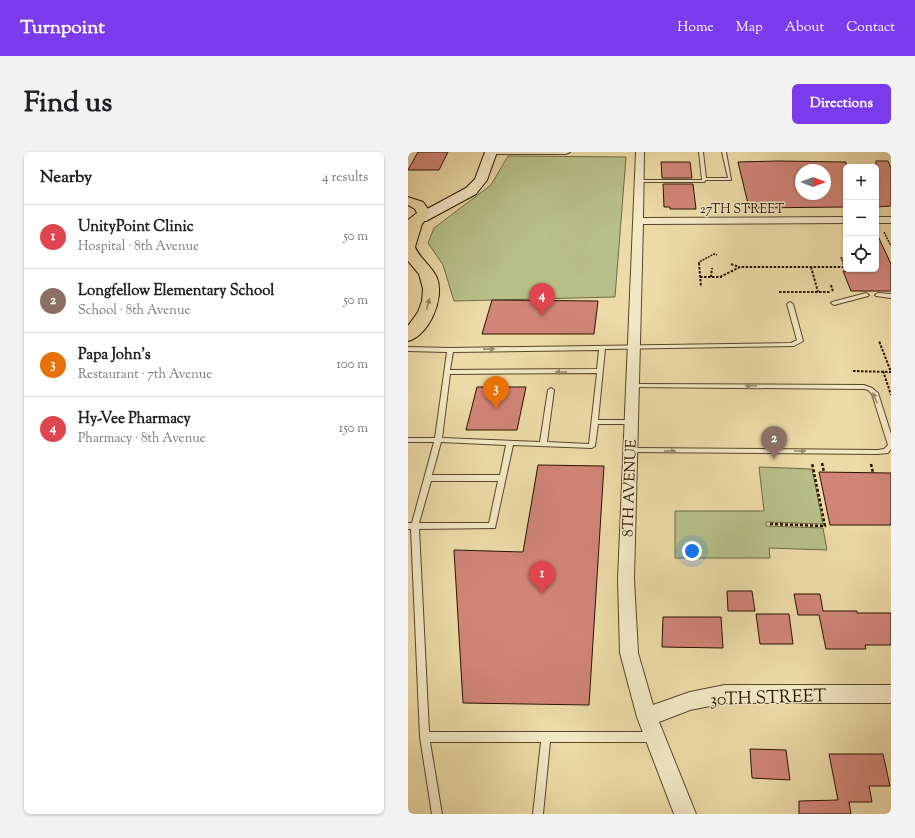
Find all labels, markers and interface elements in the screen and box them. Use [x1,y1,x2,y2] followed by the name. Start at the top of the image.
[20,15,105,42] text: Turnpoint
[677,18,714,38] text: Home
[736,18,763,38] text: Map
[785,18,824,38] text: About
[846,18,895,38] text: Contact
[24,84,112,124] text: Find us
[792,84,891,124] button: Directions
[795,164,831,200] north arrow
[843,164,879,272] map controls
[843,164,879,200] button: +
[40,166,92,190] text: Nearby
[322,169,368,187] text: 4 results
[843,200,879,236] button: −
[700,201,784,219] street label: 27TH STREET
[78,217,194,238] text: UnityPoint Clinic
[51,228,55,246] text: 1
[343,228,368,246] text: 50 m
[843,236,879,272] button: locate
[78,238,199,256] text: Hospital · 8th Avenue
[78,281,274,302] text: Longfellow Elementary School
[529,283,555,316] pin: 4
[50,292,56,310] text: 2
[343,292,368,310] text: 50 m
[425,297,431,309] one-way arrow
[78,302,190,320] text: School · 8th Avenue
[78,345,151,366] text: Papa John's
[483,346,496,352] one-way arrow
[50,356,56,374] text: 3
[336,356,368,374] text: 100 m
[78,366,212,384] text: Restaurant · 7th Avenue
[554,369,567,375] one-way arrow
[483,376,509,409] pin: 3
[744,383,757,389] one-way arrow
[872,391,878,403] one-way arrow
[78,409,191,430] text: Hy-Vee Pharmacy
[50,420,56,438] text: 4
[339,420,368,438] text: 150 m
[761,426,787,459] pin: 2
[78,430,206,448] text: Pharmacy · 8th Avenue
[618,439,643,537] street label: 8TH AVENUE
[664,448,677,454] one-way arrow
[794,448,807,454] one-way arrow
[682,541,702,561] your location
[529,561,555,594] pin: 1
[709,684,827,714] street label: 30TH STREET

